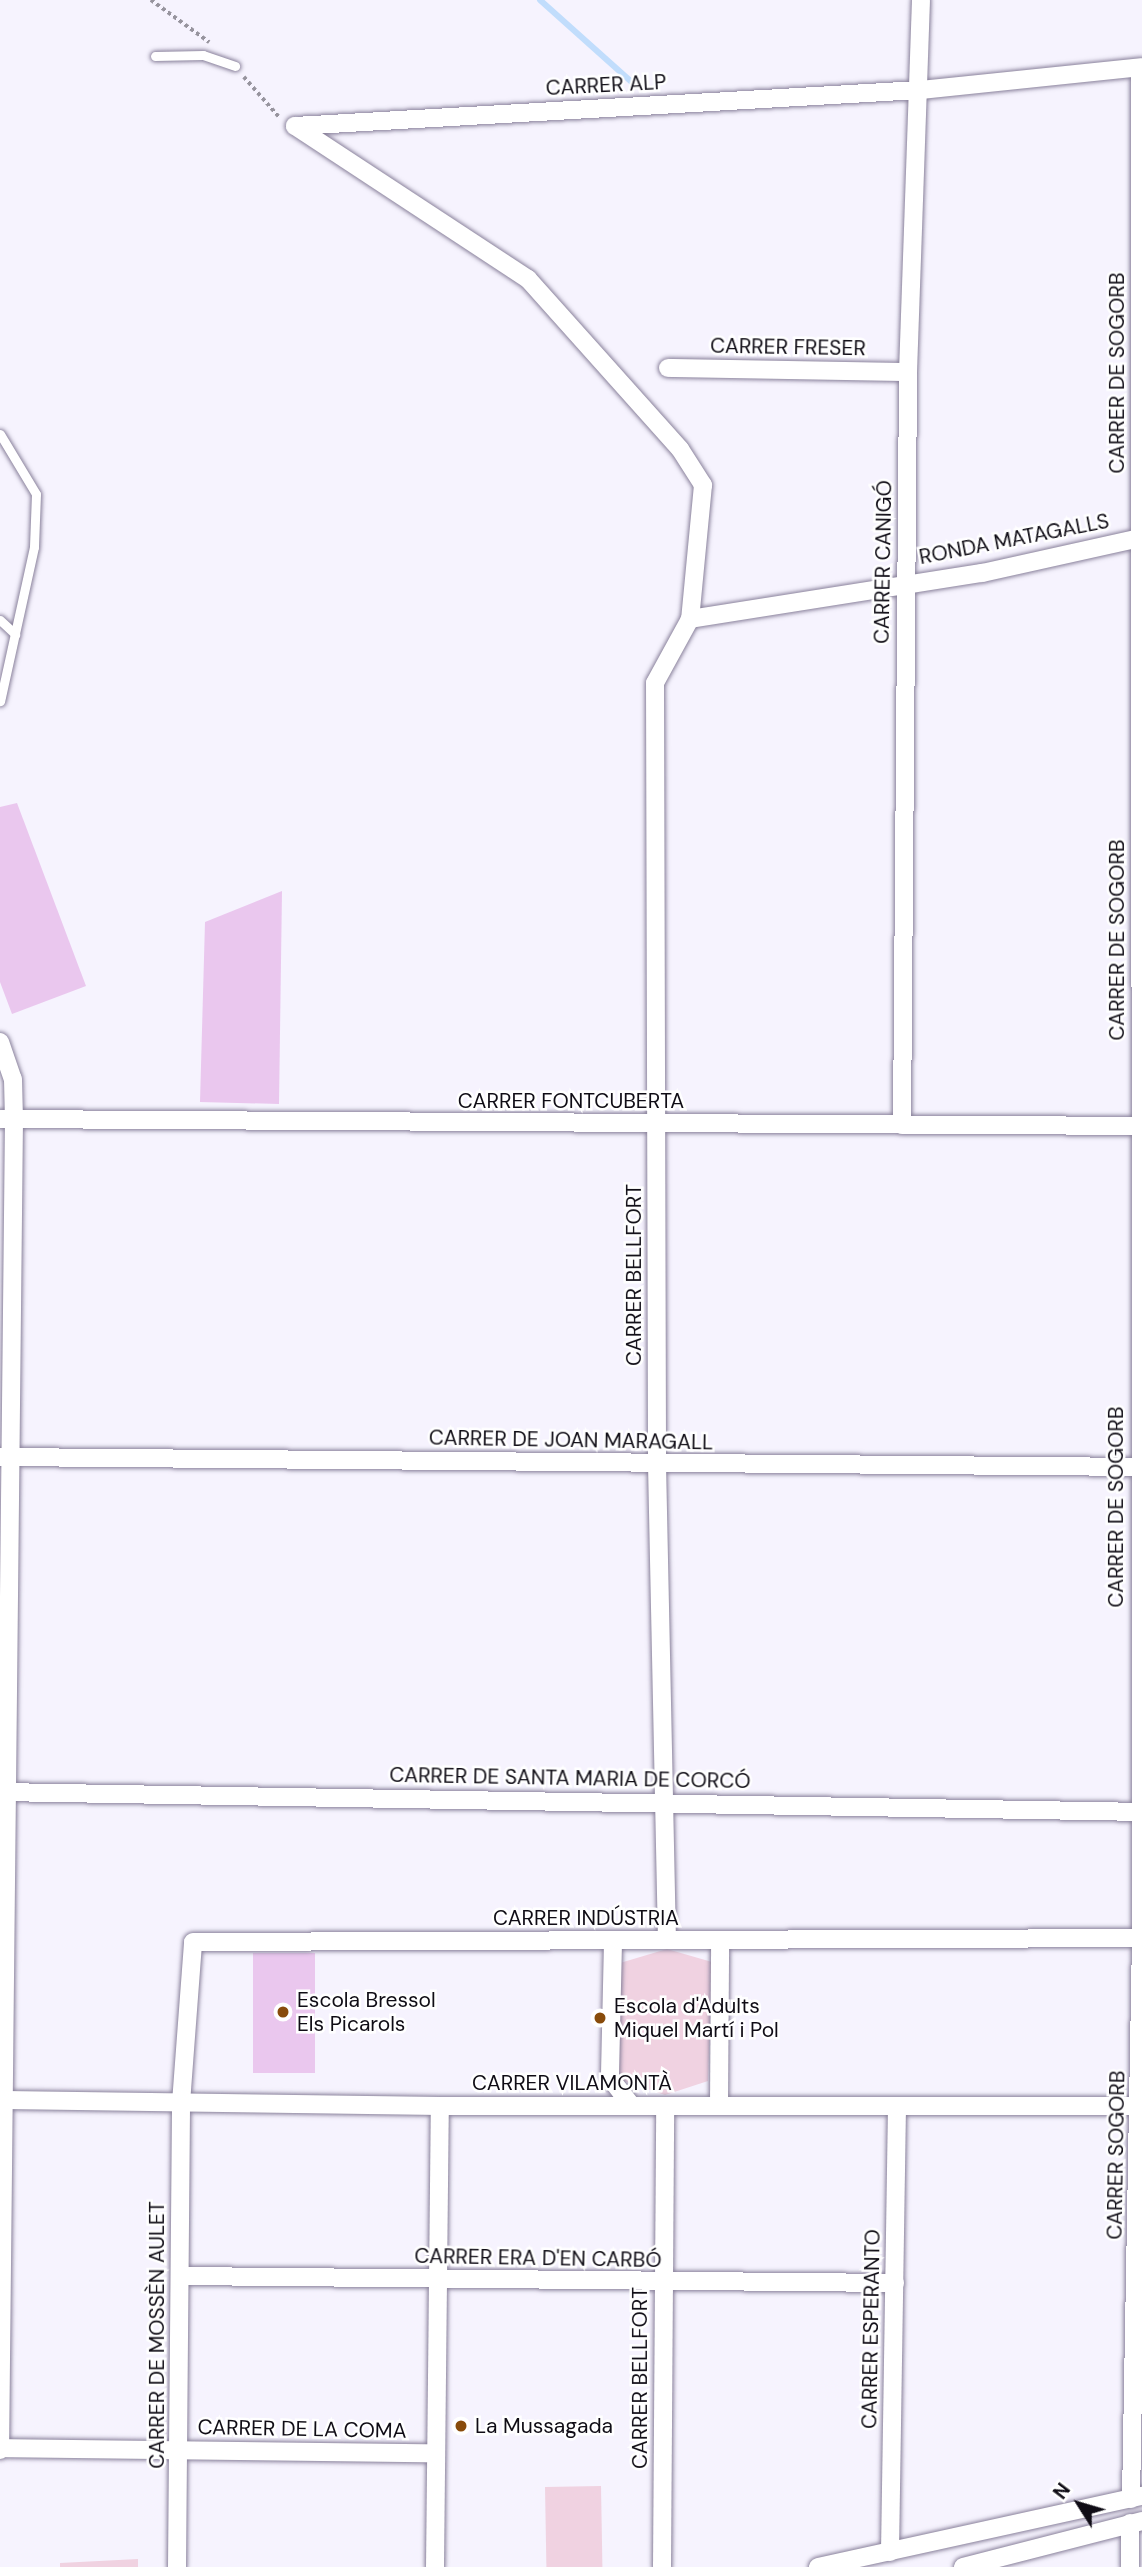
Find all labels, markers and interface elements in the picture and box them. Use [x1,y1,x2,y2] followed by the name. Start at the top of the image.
[545,69,667,101] street label: CARRER ALP
[1104,272,1130,474] street label: CARRER DE SOGORB
[710,333,866,361] street label: CARRER FRESER
[869,480,897,644] street label: CARRER CANIGÓ
[917,508,1111,570] street label: RONDA MATAGALLS
[1104,839,1130,1041] street label: CARRER DE SOGORB
[458,1088,684,1114] street label: CARRER FONTCUBERTA
[621,1184,647,1366] street label: CARRER BELLFORT
[1103,1406,1129,1608] street label: CARRER DE SOGORB
[429,1425,713,1455] street label: CARRER DE JOAN MARAGALL
[389,1762,751,1794] street label: CARRER DE SANTA MARIA DE CORCÓ
[493,1905,679,1931] street label: CARRER INDÚSTRIA
[297,1987,436,2037] place label: Escola Bressol Els Picarols
[614,1993,779,2043] place label: Escola d'Adults Miquel Martí i Pol
[275,2004,291,2020] marker: Escola Bressol Els Picarols
[592,2010,608,2026] marker: Escola d'Adults Miquel Martí i Pol
[472,2070,672,2096] street label: CARRER VILAMONTÀ
[1102,2070,1130,2240] street label: CARRER SOGORB
[144,2201,170,2469] street label: CARRER DE MOSSÈN AULET
[857,2229,885,2429] street label: CARRER ESPERANTO
[414,2243,662,2273] street label: CARRER ERA D'EN CARBÓ
[627,2287,653,2469] street label: CARRER BELLFORT
[475,2413,613,2439] place label: La Mussagada
[197,2415,407,2443] street label: CARRER DE LA COMA
[453,2418,469,2434] marker: La Mussagada
[1044,2469,1114,2539] north arrow
[1048,2478,1076,2504] text: N

